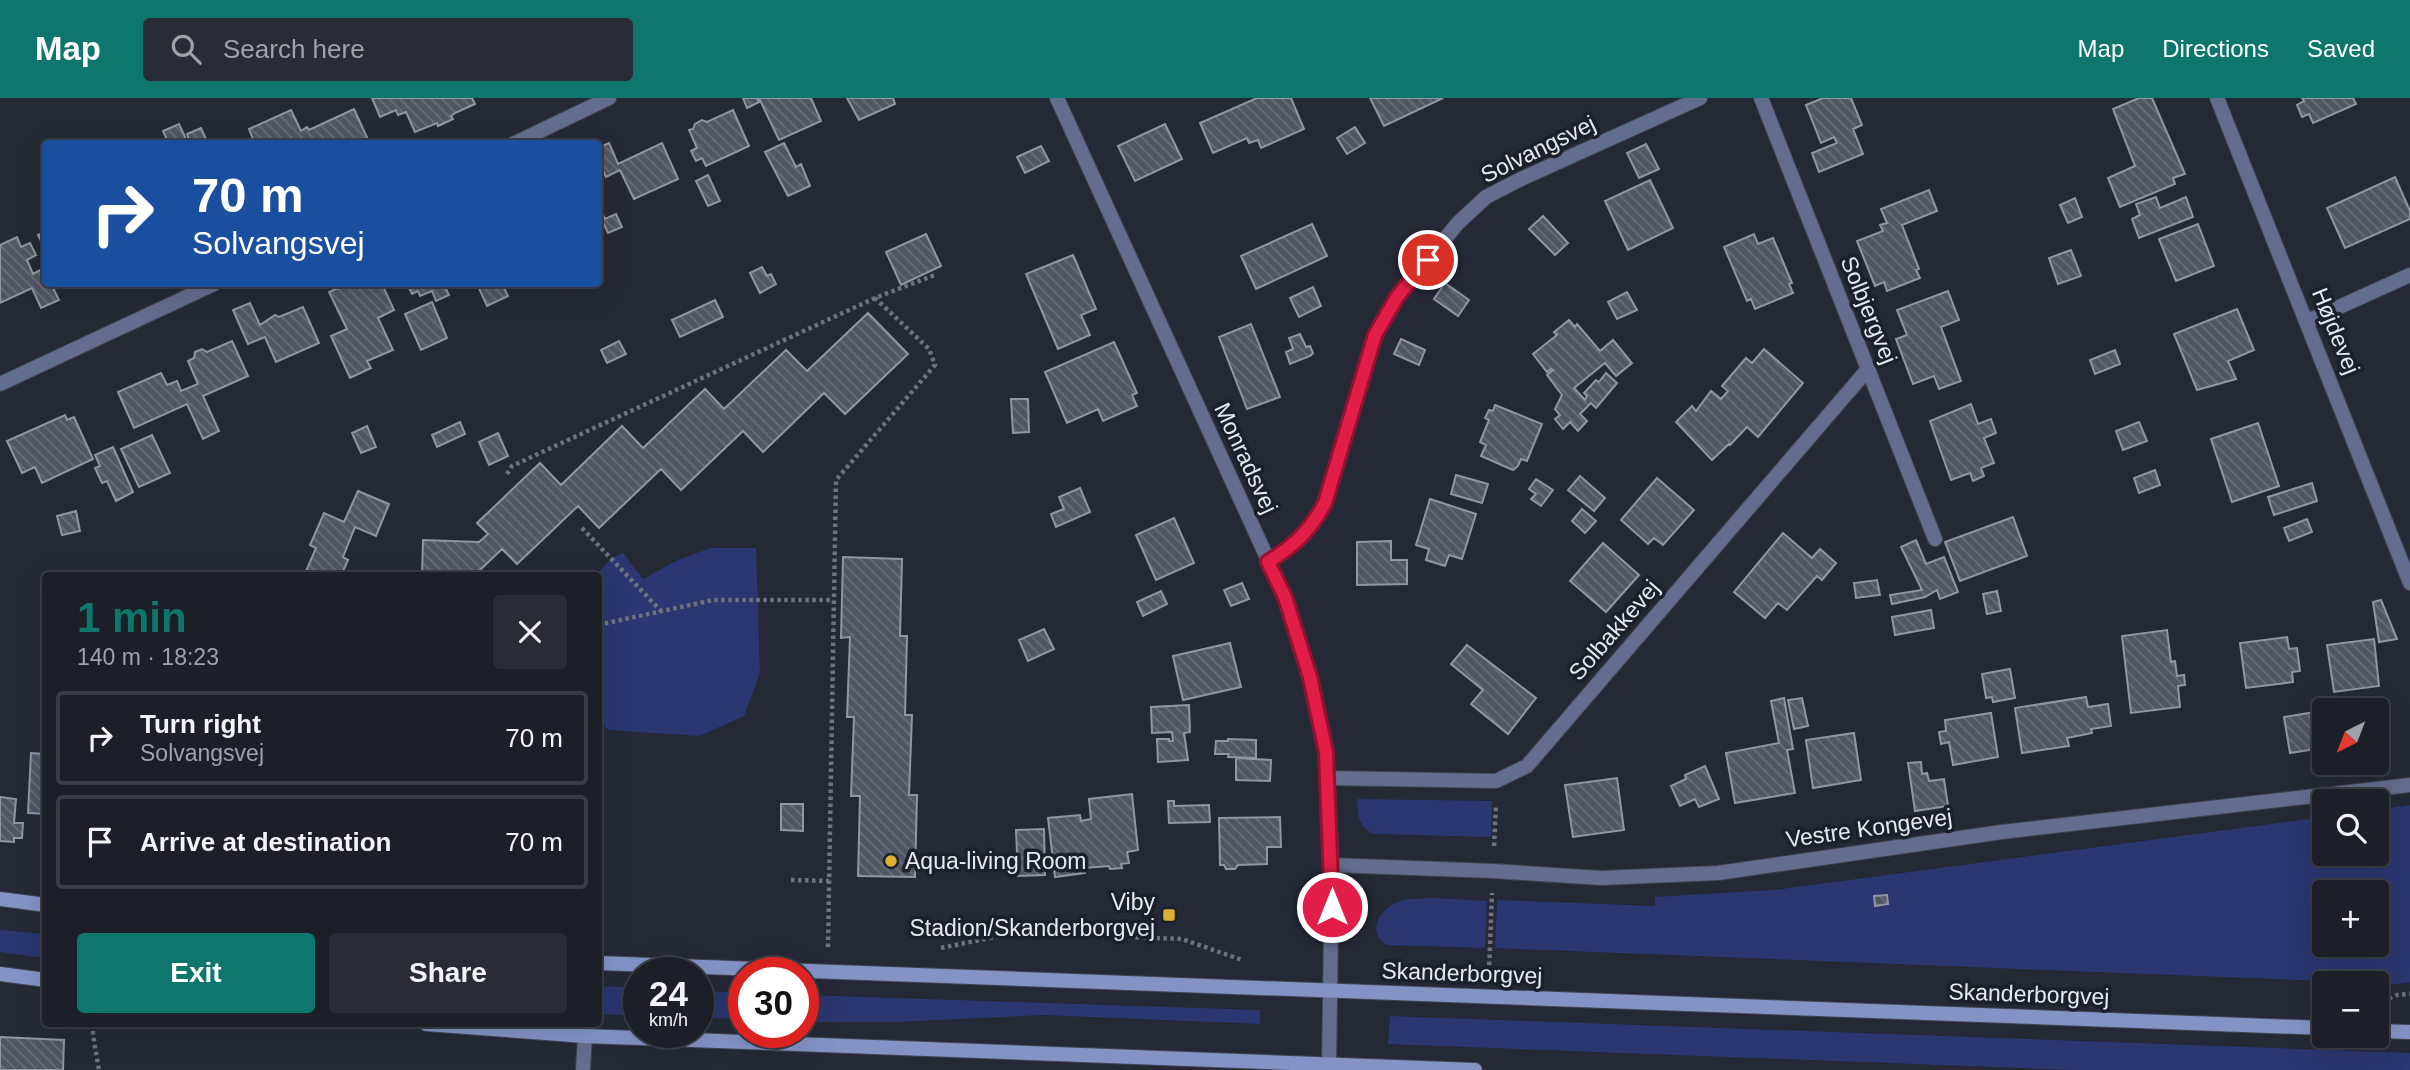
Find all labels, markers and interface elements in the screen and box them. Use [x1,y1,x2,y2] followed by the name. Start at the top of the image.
[143,18,633,81] search box
[35,30,101,67] text: Map
[167,30,205,68] icon: search
[223,34,365,64] text: Search here
[2078,35,2124,62] text: Map
[2162,35,2269,62] text: Directions
[2307,35,2375,62] text: Saved
[1477,110,1599,188] street label: Solvangsvej
[77,168,168,259] icon: right
[192,168,304,222] text: 70 m
[192,225,365,261] text: Solvangsvej
[1398,230,1458,290] pin
[1409,241,1447,279] icon: arrive
[1836,252,1902,368] street label: Solbjergvej
[2307,284,2365,378] street label: Højdevej
[1209,399,1283,517] street label: Monradsvej
[1564,575,1664,685] street label: Solbakkevej
[77,594,187,641] text: 1 min
[493,595,567,669] button: close
[77,644,219,670] text: 140 m · 18:23
[2312,698,2389,775] north arrow
[2312,698,2389,1048] map controls
[140,709,261,739] text: Turn right
[81,719,119,757] icon: right
[505,723,563,753] text: 70 m
[140,740,264,766] text: Solvangsvej
[2312,789,2389,866] button: search
[1784,803,1954,853] street label: Vestre Kongevej
[81,823,119,861] icon: arrive
[140,827,391,857] text: Arrive at destination
[505,827,563,857] text: 70 m
[905,848,1087,874] place label: Aqua-living Room
[883,853,899,869] marker: Aqua-living Room
[1295,870,1369,944] position arrow
[2312,880,2389,957] button: +
[910,889,1155,941] place label: Viby Stadion/Skanderborgvej
[1161,907,1177,923] marker: Viby Stadion/Skanderborgvej
[77,933,315,1013] button: Exit
[329,933,567,1013] button: Share
[728,957,819,1048] speed limit sign: 30
[1381,957,1543,989] street label: Skanderborgvej
[2312,971,2389,1048] button: −
[649,974,688,1013] text: 24
[1948,978,2110,1010] street label: Skanderborgvej
[649,1010,688,1030] text: km/h

